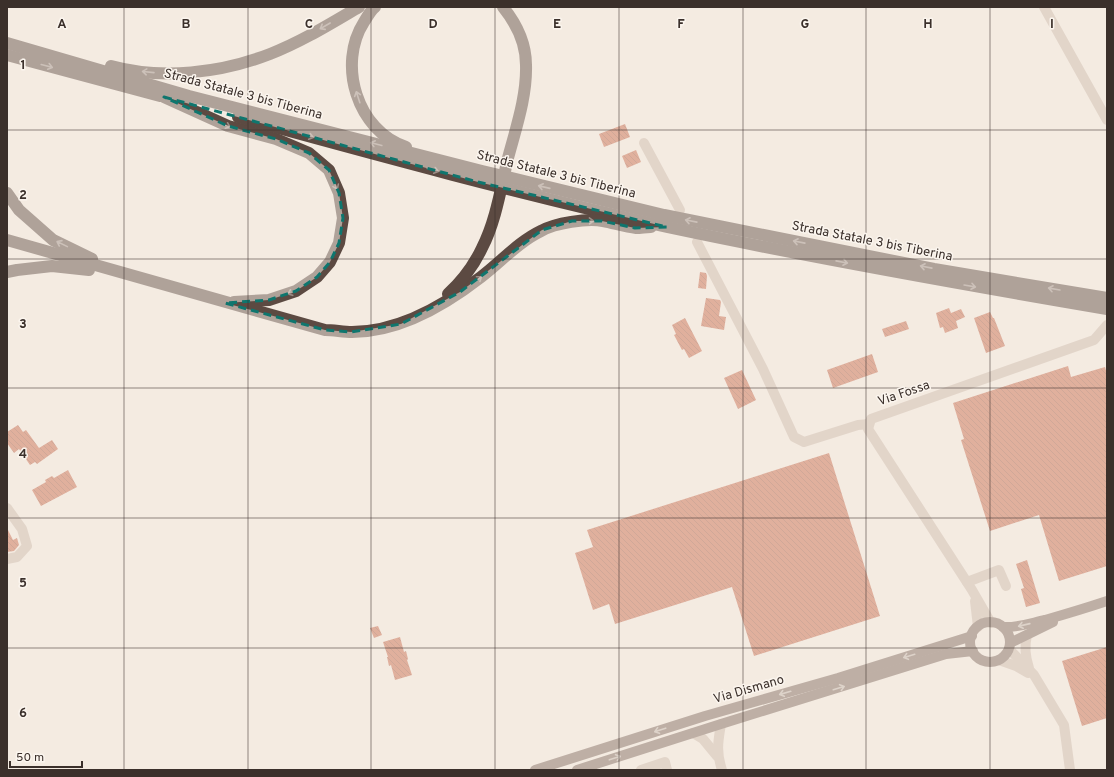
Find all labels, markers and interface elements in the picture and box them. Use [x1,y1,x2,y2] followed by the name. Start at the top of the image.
[57,17,67,33] text: A
[182,17,191,33] text: B
[305,17,313,33] text: C
[428,17,438,33] text: D
[553,17,561,33] text: E
[677,17,685,33] text: F
[801,17,810,33] text: G
[923,17,933,33] text: H
[1050,17,1054,33] text: I
[319,23,331,31] one-way arrow
[20,58,26,74] text: 1
[40,62,53,70] one-way arrow
[162,66,324,124] street label: Strada Statale 3 bis Tiberina
[142,68,155,76] one-way arrow
[354,91,361,104] one-way arrow
[219,121,231,129] one-way arrow
[301,133,314,140] one-way arrow
[370,140,383,148] one-way arrow
[475,147,637,203] street label: Strada Statale 3 bis Tiberina
[426,167,439,174] one-way arrow
[332,178,339,190] one-way arrow
[538,182,551,190] one-way arrow
[19,188,27,204] text: 2
[685,216,698,224] one-way arrow
[581,217,594,225] one-way arrow
[790,219,954,265] street label: Strada Statale 3 bis Tiberina
[792,237,805,245] one-way arrow
[56,240,68,247] one-way arrow
[835,258,848,266] one-way arrow
[920,263,933,271] one-way arrow
[471,276,482,285] one-way arrow
[963,282,976,290] one-way arrow
[1048,285,1061,293] one-way arrow
[287,288,299,296] one-way arrow
[19,317,27,333] text: 3
[876,378,932,410] street label: Via Fossa
[19,447,27,463] text: 4
[19,576,27,592] text: 5
[1018,622,1031,629] one-way arrow
[903,653,916,660] one-way arrow
[712,672,786,708] street label: Via Dismano
[833,684,846,691] one-way arrow
[778,690,791,697] one-way arrow
[19,706,27,722] text: 6
[654,727,667,734] one-way arrow
[10,743,82,769] scale bar
[16,750,44,766] text: 50 m
[608,754,621,761] one-way arrow

